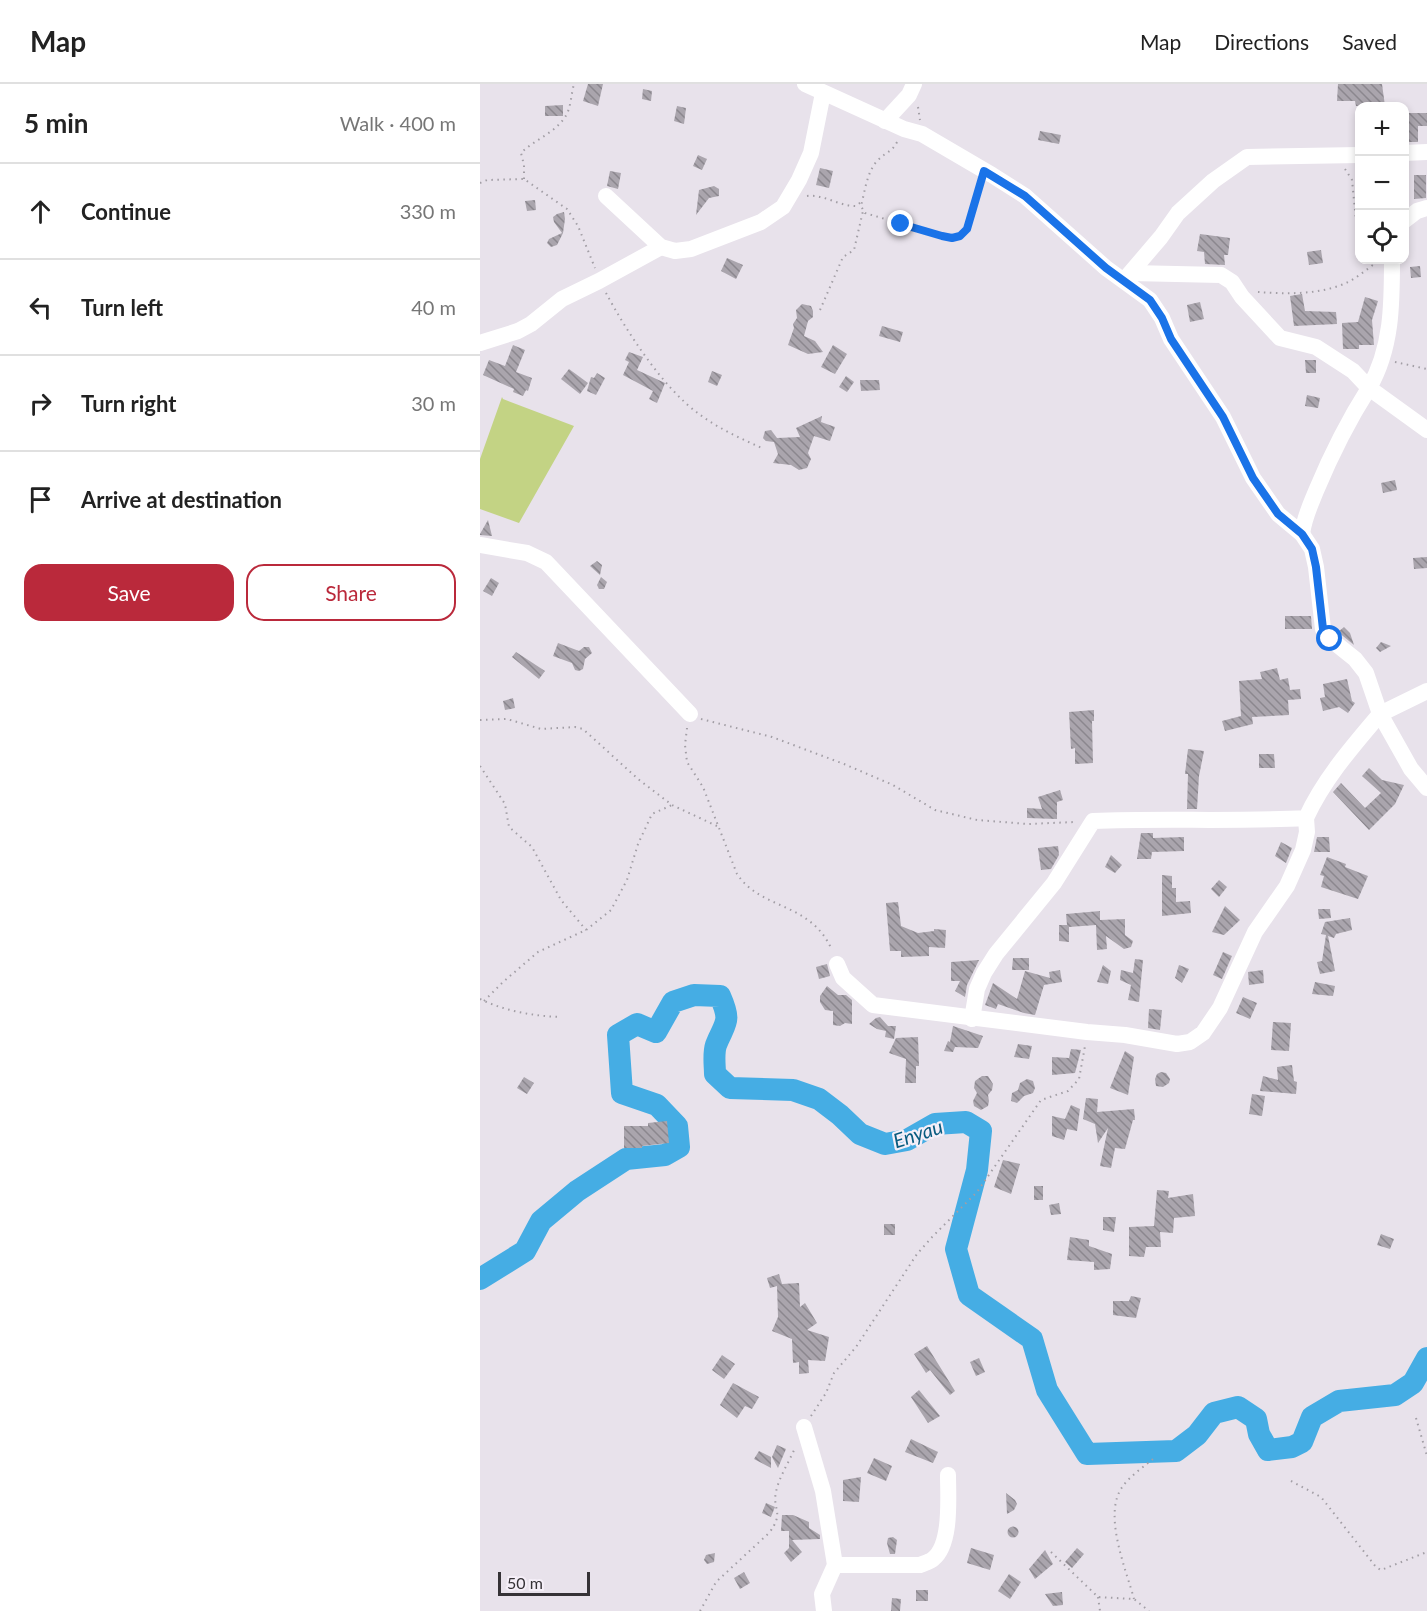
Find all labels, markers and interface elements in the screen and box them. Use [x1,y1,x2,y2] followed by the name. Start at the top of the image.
[30,24,86,58] text: Map
[1140,29,1181,54] text: Map
[1214,29,1309,54] text: Directions
[1342,29,1397,54] text: Saved
[1355,102,1409,264] map controls
[1355,102,1409,156] button: +
[24,107,88,139] text: 5 min
[340,111,456,135] text: Walk · 400 m
[1355,156,1409,210] button: −
[24,195,57,228] icon: ahead
[81,198,171,225] text: Continue
[400,199,456,223] text: 330 m
[887,210,913,236] route end
[1355,210,1409,264] button: locate
[24,291,57,324] icon: left
[81,294,163,321] text: Turn left
[411,295,456,319] text: 40 m
[24,387,57,420] icon: right
[81,390,176,417] text: Turn right
[411,391,456,415] text: 30 m
[24,483,57,516] icon: arrive
[81,486,282,513] text: Arrive at destination
[24,564,234,621] button: Save
[246,564,456,621] button: Share
[1316,625,1342,651] route start
[890,1114,946,1152] water label: Enyau
[498,1569,590,1596] scale bar
[507,1573,543,1592] text: 50 m

